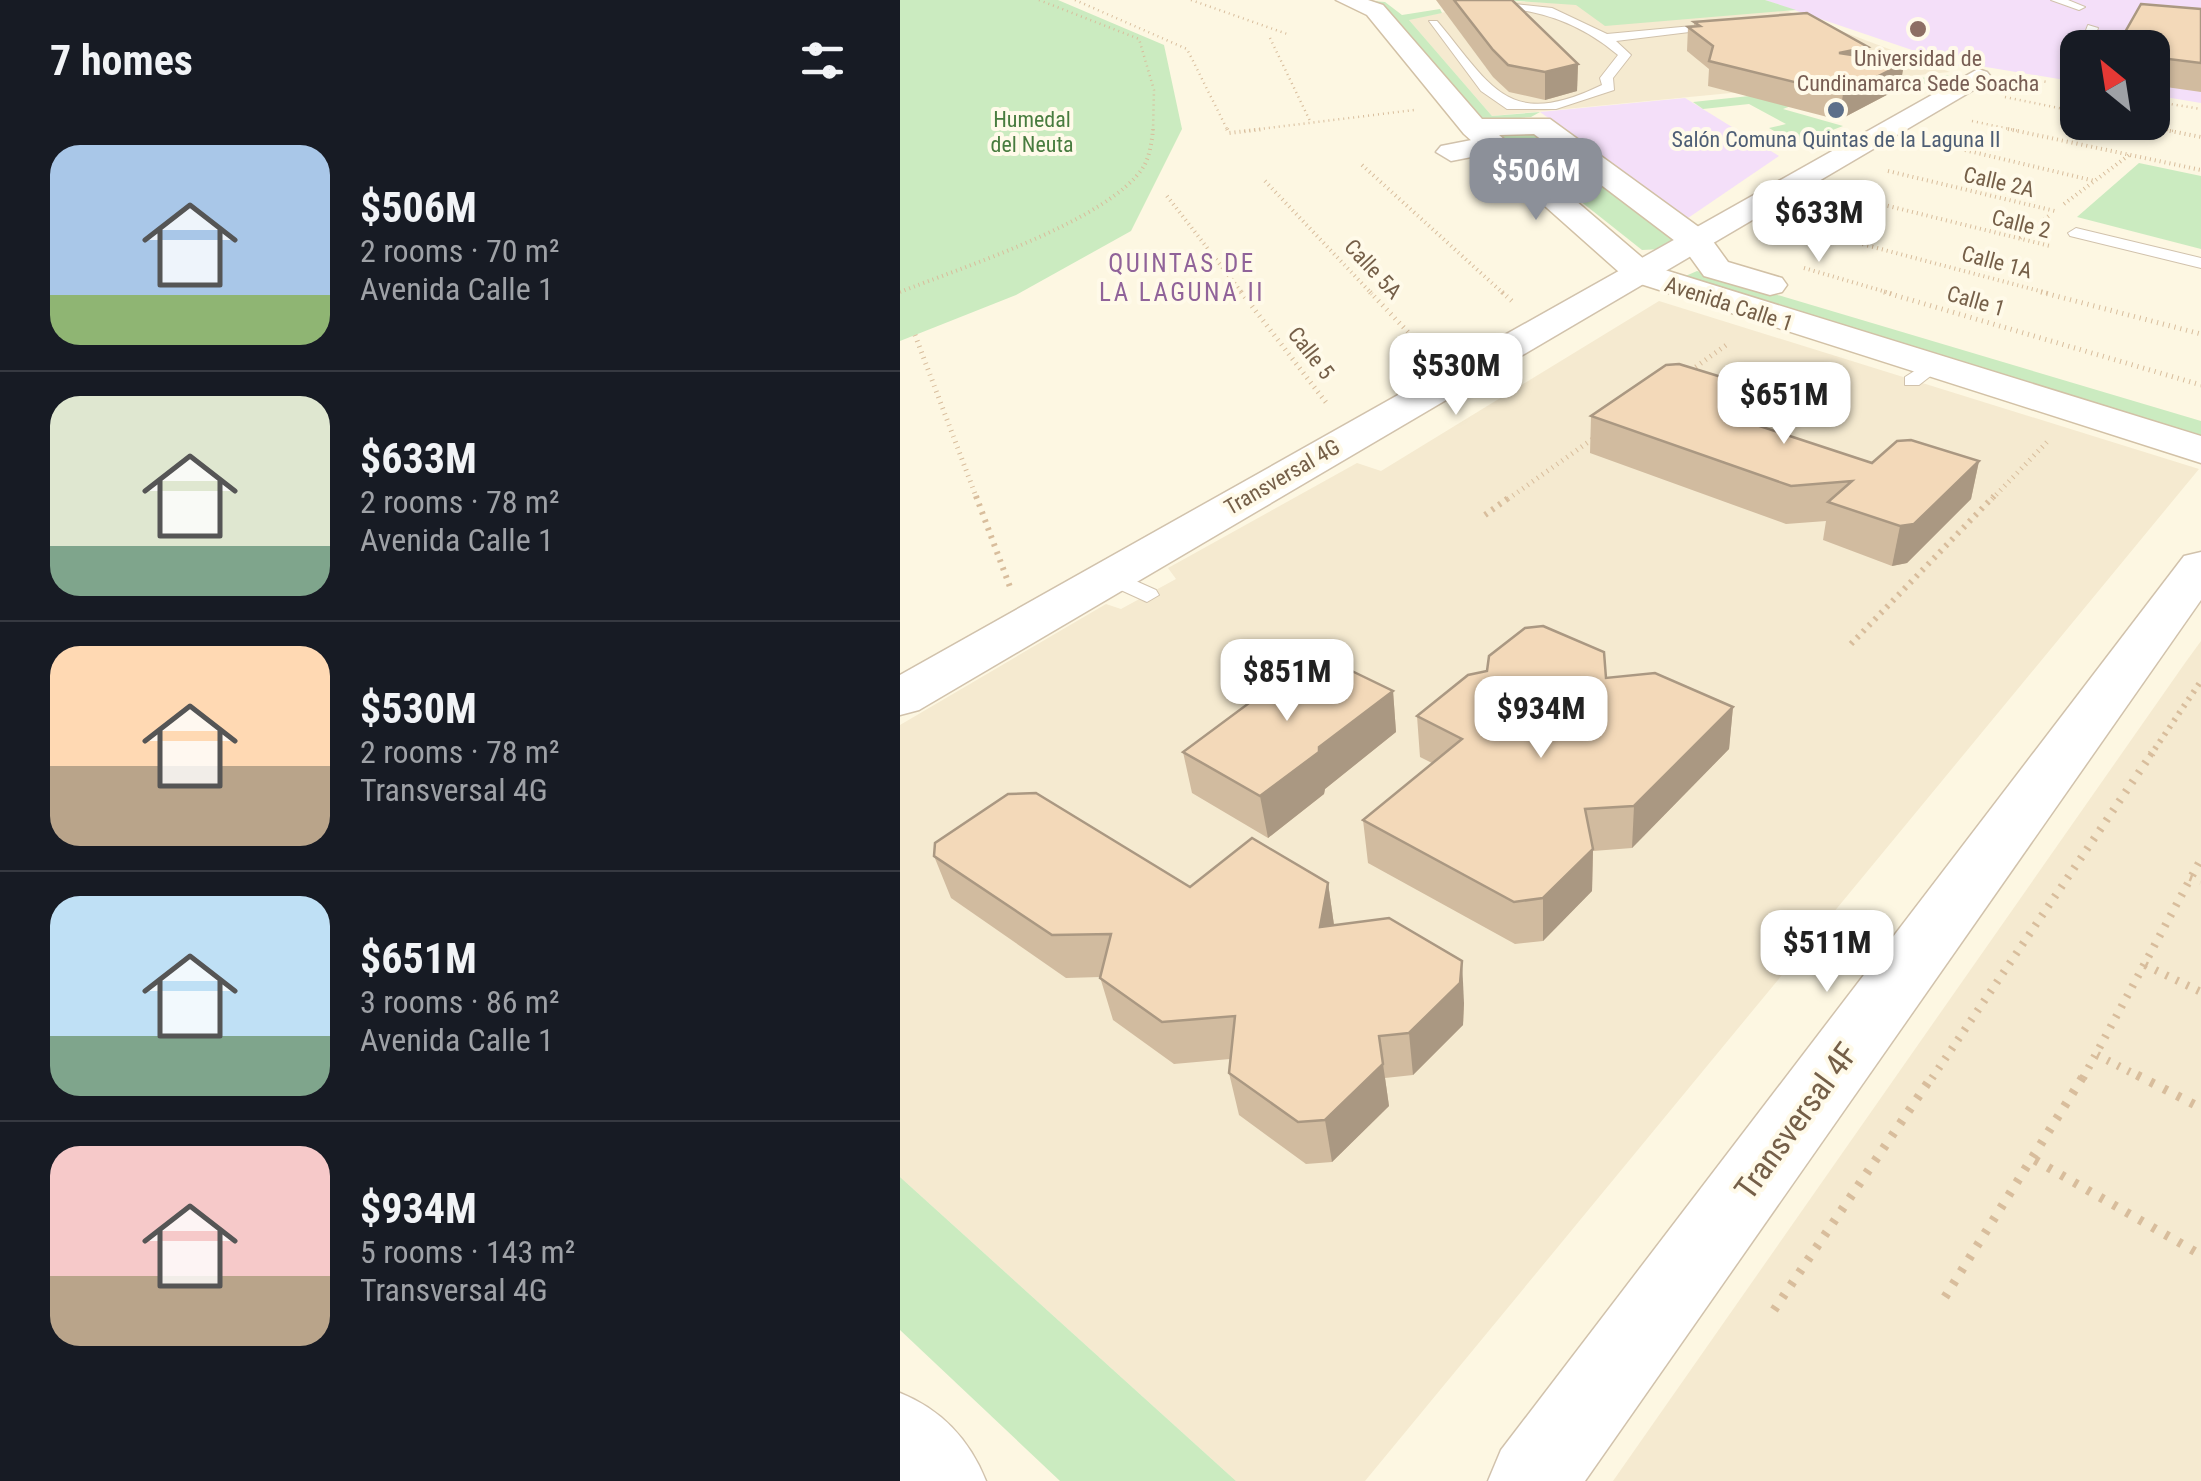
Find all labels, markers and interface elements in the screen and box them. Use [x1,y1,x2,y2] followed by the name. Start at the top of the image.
[1907,18,1929,40] marker: Universidad de Cundinamarca Sede Soacha
[2060,30,2170,140] north arrow
[2060,30,2170,140] map controls
[795,33,850,88] icon: filters
[50,36,193,85] text: 7 homes
[1797,46,2039,96] place label: Universidad de Cundinamarca Sede Soacha
[1825,99,1847,121] marker: Salón Comuna Quintas de la Laguna II
[991,107,1073,157] park label: Humedal del Neuta
[1671,127,2001,152] place label: Salón Comuna Quintas de la Laguna II
[1466,138,1606,223] pin: $506M
[1492,151,1580,189] text: $506M
[1961,162,2037,202] street label: Calle 2A
[1749,180,1889,265] pin: $633M
[360,183,477,232] text: $506M
[130,185,250,305] icon: home
[1775,193,1863,231] text: $633M
[1989,205,2053,243] street label: Calle 2
[360,232,559,270] text: 2 rooms · 70 m²
[1339,234,1407,304] street label: Calle 5A
[1959,241,2035,283] street label: Calle 1A
[1099,249,1265,307] district label: QUINTAS DE LA LAGUNA II
[360,270,554,308] text: Avenida Calle 1
[1662,272,1796,336] street label: Avenida Calle 1
[1944,281,2008,321] street label: Calle 1
[1283,322,1339,384] street label: Calle 5
[1386,333,1526,418] pin: $530M
[1412,346,1500,384] text: $530M
[1714,362,1854,447] pin: $651M
[1740,375,1828,413] text: $651M
[360,434,477,483] text: $633M
[1220,434,1344,520] street label: Transversal 4G
[130,436,250,556] icon: home
[360,483,559,521] text: 2 rooms · 78 m²
[360,521,554,559] text: Avenida Calle 1
[1217,639,1357,724] pin: $851M
[1243,652,1331,690] text: $851M
[1471,676,1611,761] pin: $934M
[360,684,477,733] text: $530M
[130,686,250,806] icon: home
[1497,689,1585,727] text: $934M
[360,733,559,771] text: 2 rooms · 78 m²
[360,771,548,809] text: Transversal 4G
[1757,910,1897,995] pin: $511M
[1783,923,1871,961] text: $511M
[360,934,477,983] text: $651M
[130,936,250,1056] icon: home
[360,983,559,1021] text: 3 rooms · 86 m²
[360,1021,554,1059] text: Avenida Calle 1
[1727,1035,1865,1207] street label: Transversal 4F
[360,1184,477,1233] text: $934M
[130,1186,250,1306] icon: home
[360,1233,575,1271] text: 5 rooms · 143 m²
[360,1271,548,1309] text: Transversal 4G

